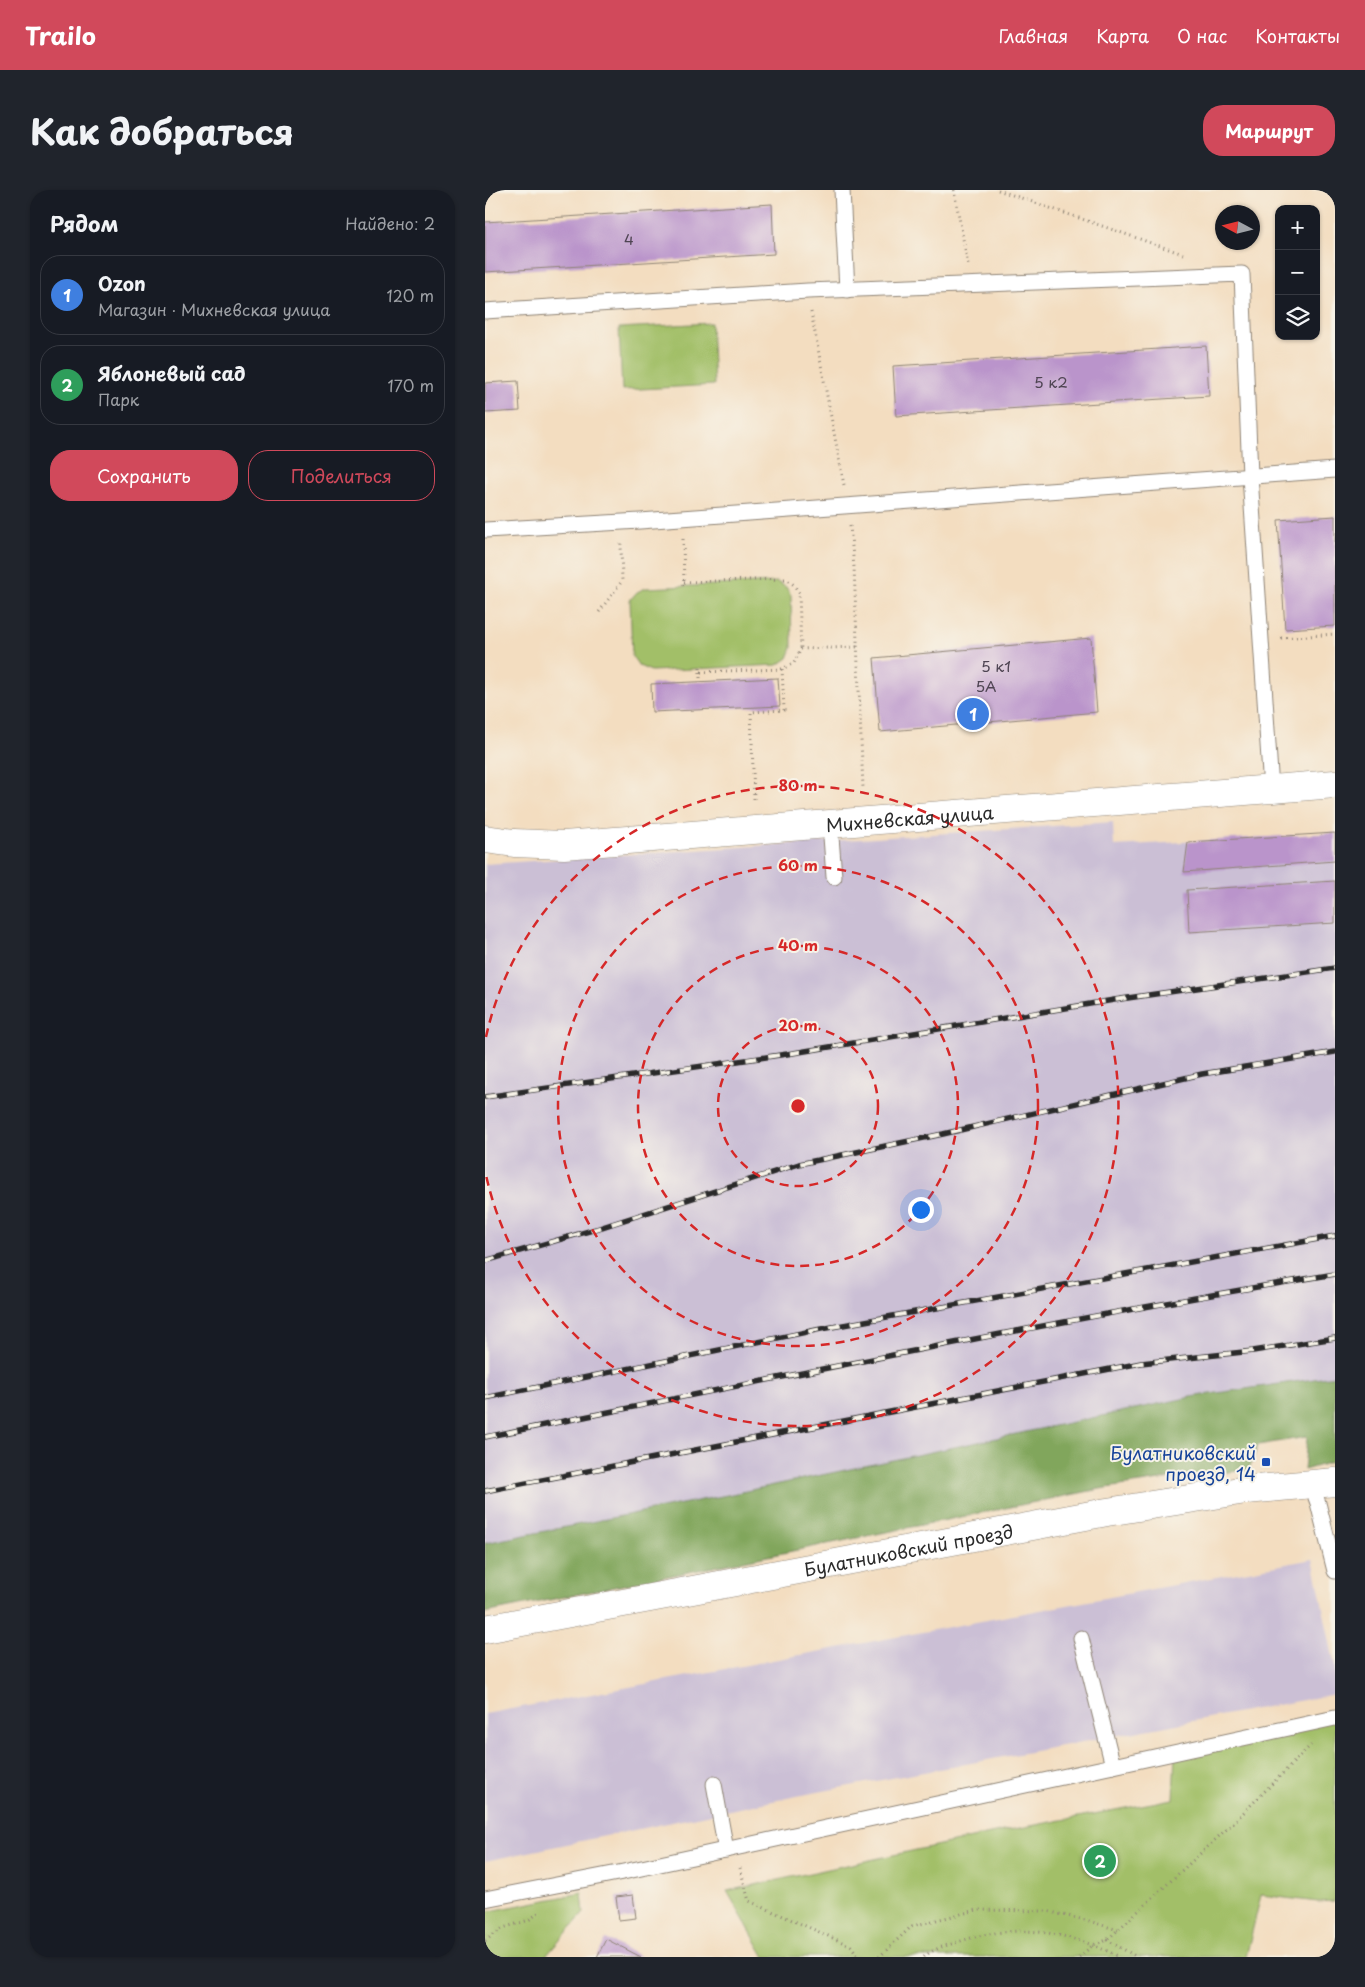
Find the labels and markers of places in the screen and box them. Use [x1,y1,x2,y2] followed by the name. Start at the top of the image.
[957,695,989,733] pin: 1
[789,1097,807,1115] centre of rings
[1110,1439,1256,1487] place label: Булатниковский проезд, 14
[1260,1456,1272,1468] marker: Булатниковский проезд, 14
[1084,1842,1116,1880] pin: 2

